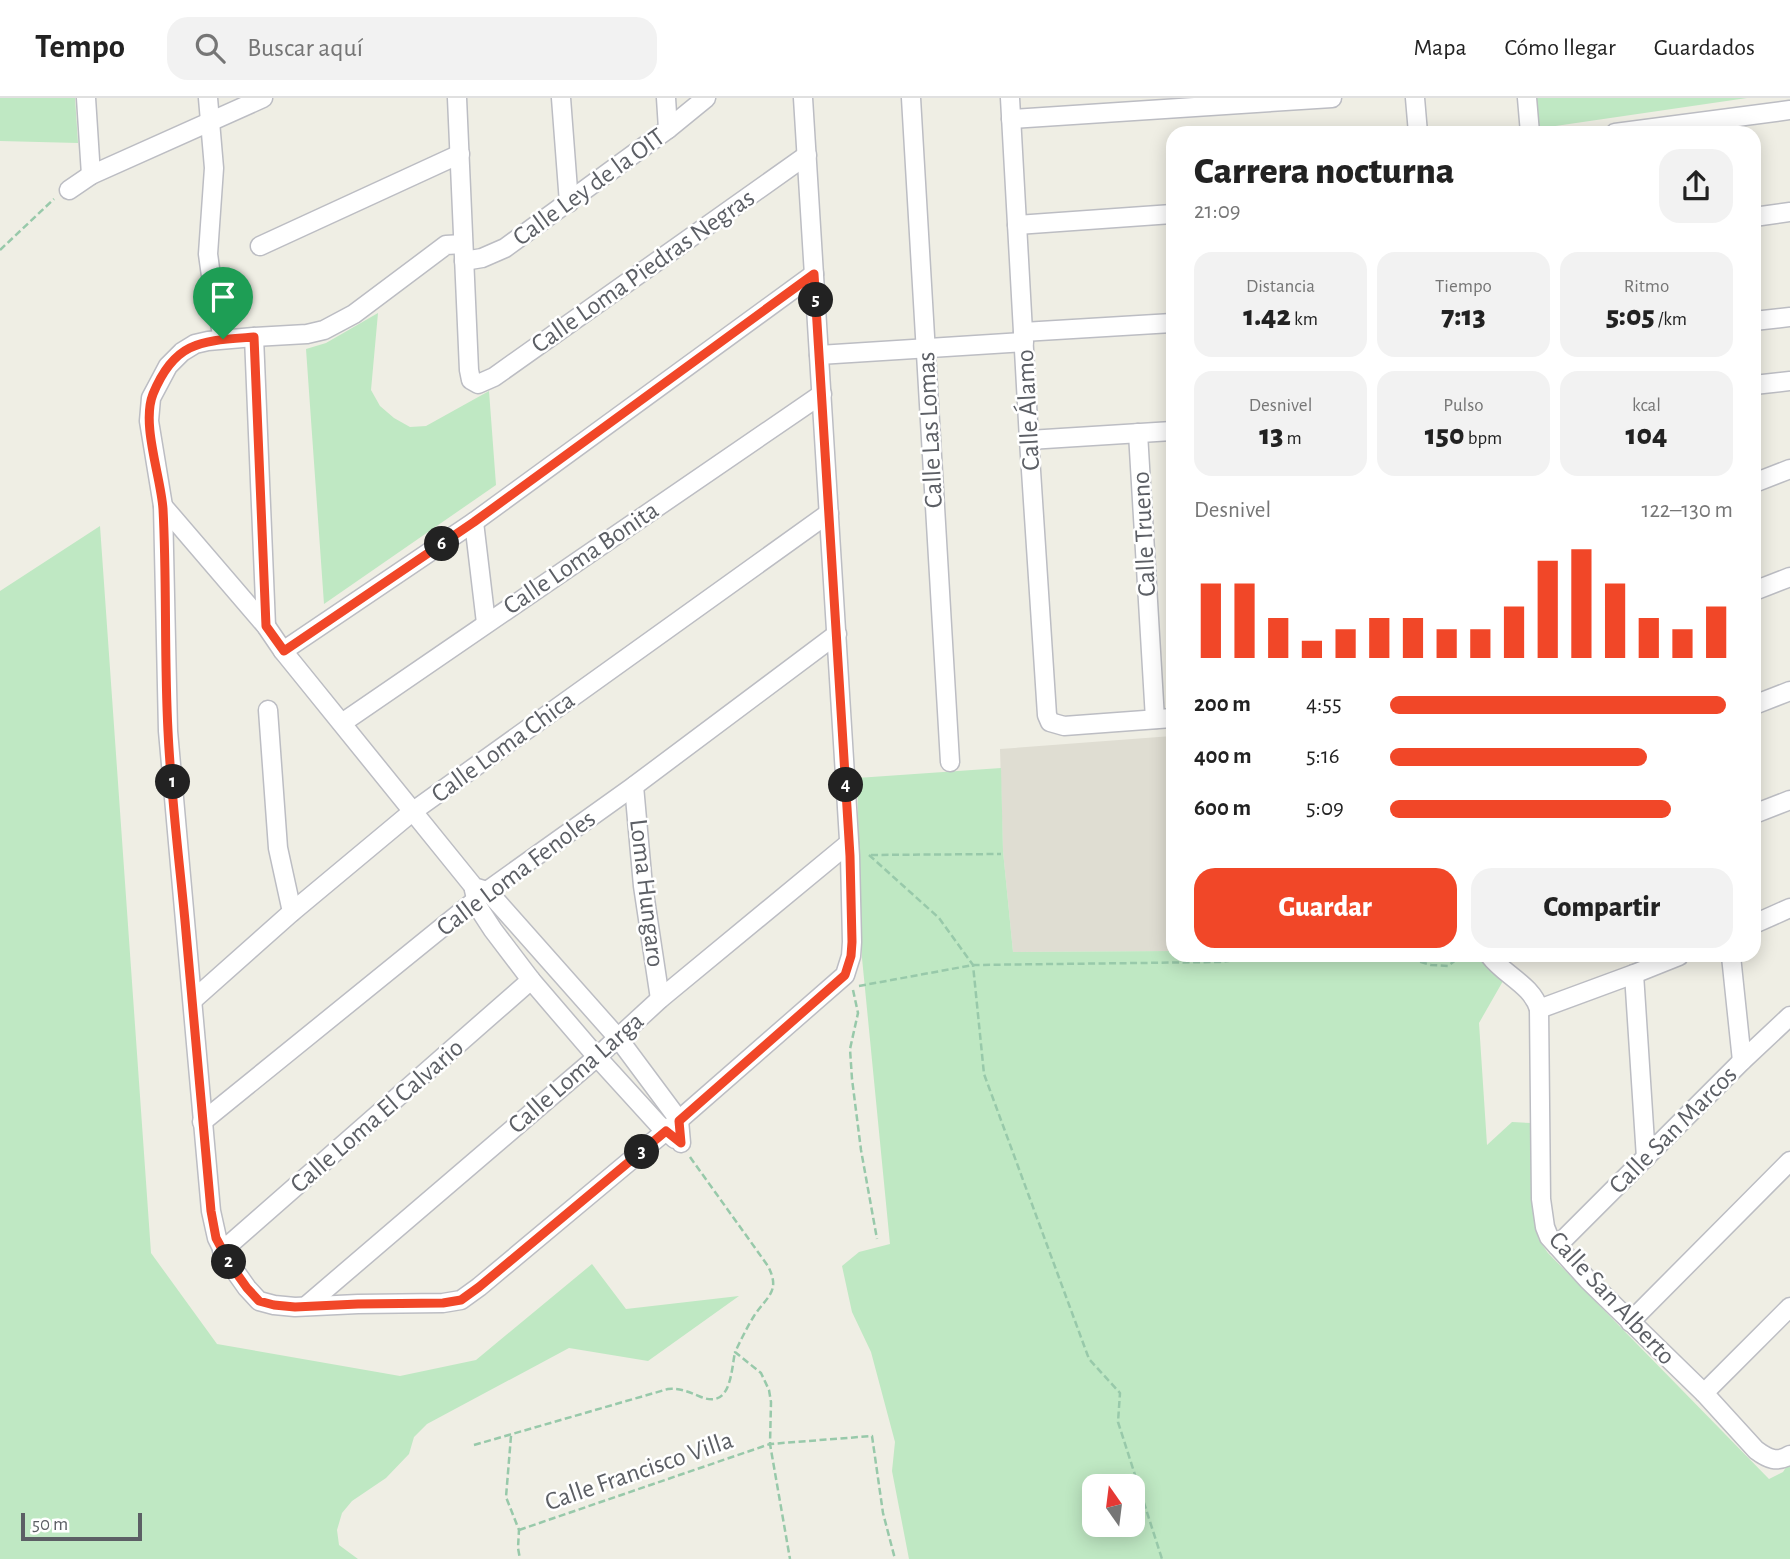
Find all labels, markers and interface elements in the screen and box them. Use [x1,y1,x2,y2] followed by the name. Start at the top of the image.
[167,17,657,80] search box
[191,29,229,67] icon: search
[35,31,125,64] text: Tempo
[247,35,363,61] text: Buscar aquí
[1413,36,1467,60] text: Mapa
[1505,36,1616,60] text: Cómo llegar
[1654,36,1755,60] text: Guardados
[508,123,670,251] street label: Calle Ley de la OIT
[1659,149,1733,223] button: share
[1194,153,1454,191] text: Carrera nocturna
[527,184,759,358] street label: Calle Loma Piedras Negras
[1194,200,1241,223] text: 21:09
[193,267,253,339] pin
[1246,277,1315,296] text: Distancia
[1435,277,1492,296] text: Tiempo
[1624,277,1669,296] text: Ritmo
[204,278,242,316] icon: arrive
[798,282,834,318] pin: 5
[811,290,820,309] text: 5
[1243,301,1291,331] text: 1.42
[1441,301,1486,331] text: 7:13
[1606,301,1655,331] text: 5:05
[1291,310,1318,329] text: km
[1655,310,1687,329] text: /km
[1010,349,1044,471] street label: Calle Álamo
[913,351,947,509] street label: Calle Las Lomas
[1249,396,1312,415] text: Desnivel
[1443,396,1484,415] text: Pulso
[1632,396,1661,415] text: kcal
[1259,420,1283,450] text: 13
[1425,420,1465,450] text: 150
[1626,420,1668,450] text: 104
[1283,429,1302,448] text: m
[1465,429,1502,448] text: bpm
[1128,471,1160,597] street label: Calle Trueno
[499,497,663,619] street label: Calle Loma Bonita
[1194,499,1271,522] text: Desnivel
[1641,499,1733,522] text: 122–130 m
[424,526,460,562] pin: 6
[437,534,446,553] text: 6
[427,687,579,807] street label: Calle Loma Chica
[1194,693,1251,716] text: 200 m
[1306,693,1342,716] text: 4:55
[1194,745,1252,768] text: 400 m
[1306,745,1340,768] text: 5:16
[156,764,190,800] pin: 1
[828,768,864,802] pin: 4
[169,772,176,791] text: 1
[841,775,850,794] text: 4
[1194,797,1251,820] text: 600 m
[1306,797,1344,820] text: 5:09
[432,805,600,941] street label: Calle Loma Fenoles
[625,817,669,969] street label: Loma Hungaro
[1194,868,1457,948] button: Guardar
[1471,868,1733,948] button: Compartir
[503,1007,649,1139] street label: Calle Loma Larga
[286,1034,468,1198] street label: Calle Loma El Calvario
[1604,1061,1742,1199] street label: Calle San Marcos
[624,1134,660,1170] pin: 3
[637,1142,646,1161] text: 3
[1544,1226,1680,1370] street label: Calle San Alberto
[212,1244,246,1280] pin: 2
[224,1252,233,1271] text: 2
[542,1427,736,1515] street label: Calle Francisco Villa
[1082,1474,1144,1536] north arrow
[1082,1474,1145,1537] map controls
[21,1510,142,1542] scale bar
[32,1515,68,1534] text: 50 m

